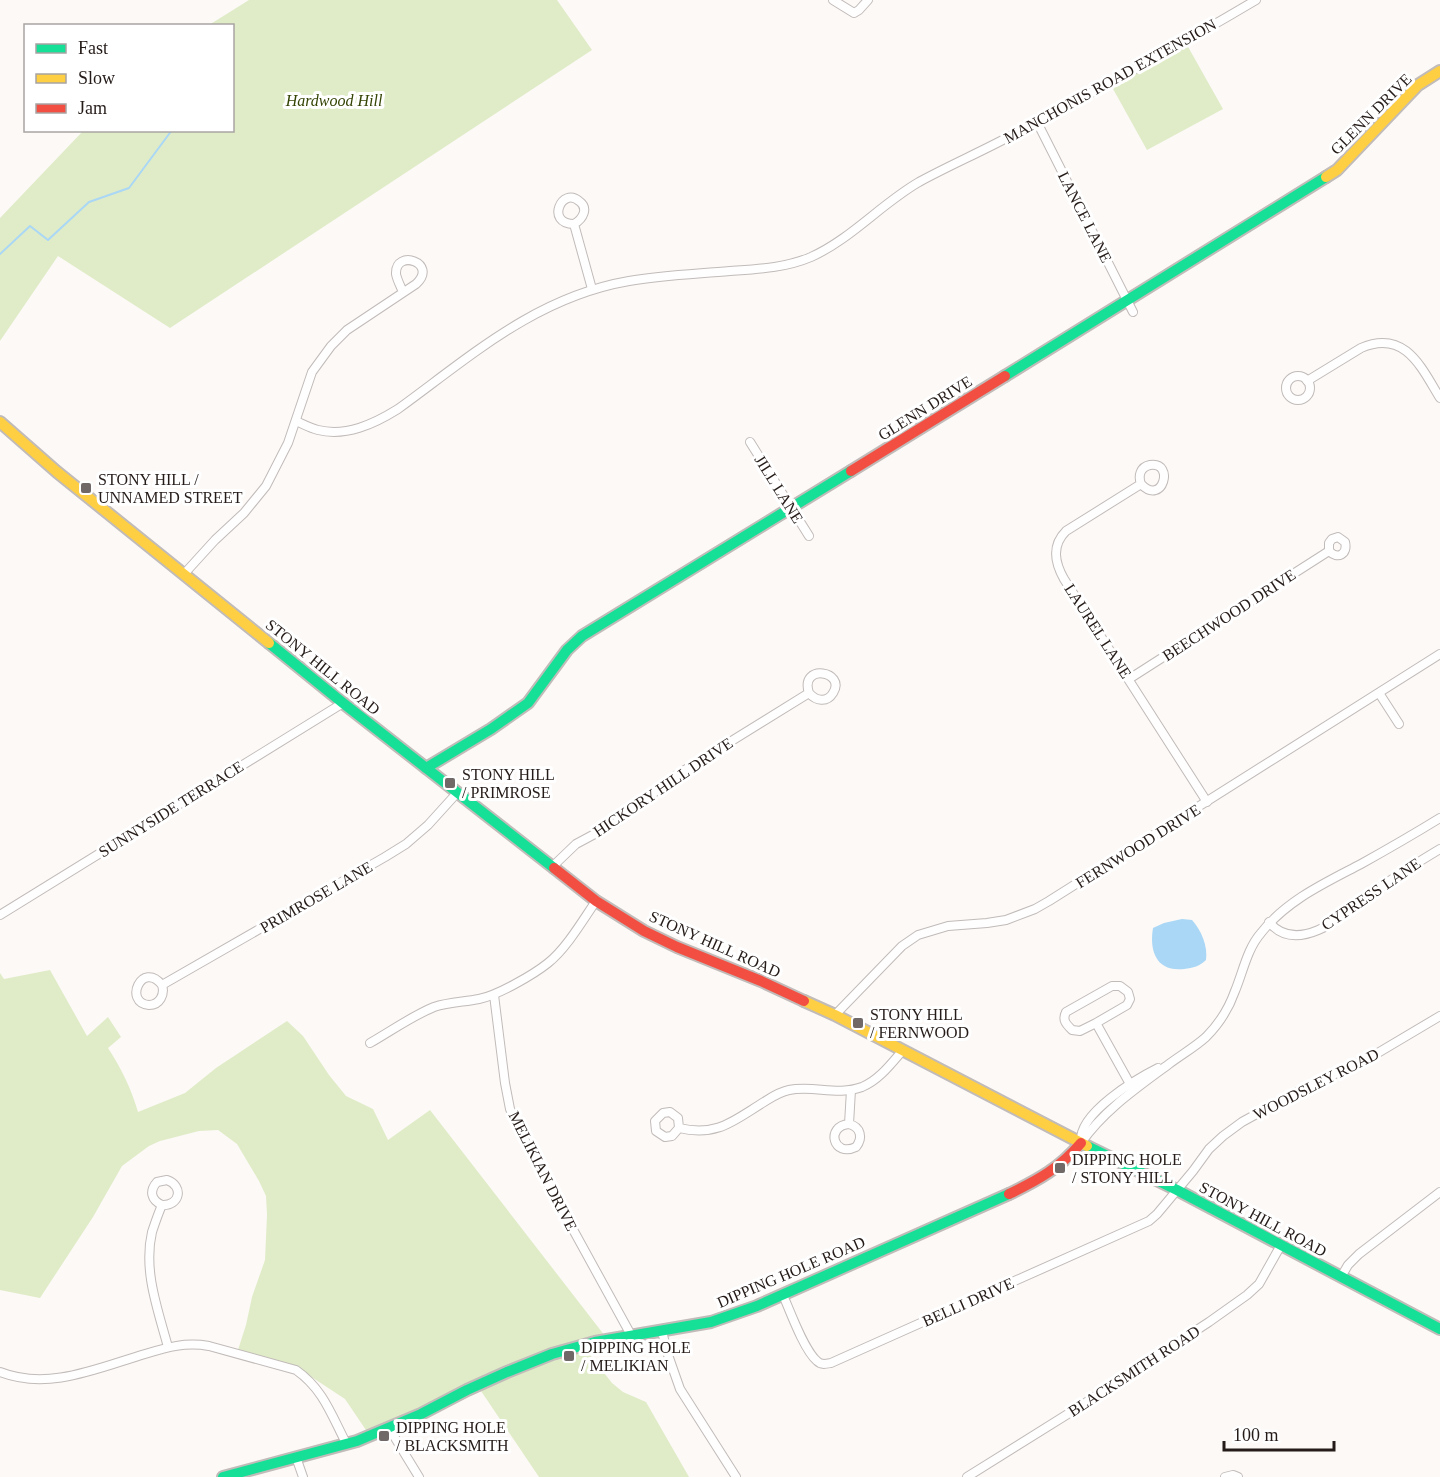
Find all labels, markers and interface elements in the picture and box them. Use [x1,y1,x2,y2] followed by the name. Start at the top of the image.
[1001,15,1219,147] street label: MANCHONIS ROAD EXTENSION
[24,24,234,132] legend
[78,38,108,58] text: Fast
[78,68,115,88] text: Slow
[1327,70,1415,158] street label: GLENN DRIVE
[285,92,383,109] park label: Hardwood Hill
[78,98,107,118] text: Jam
[1055,169,1115,265] street label: LANCE LANE
[875,372,975,444] street label: GLENN DRIVE
[751,452,807,526] street label: JILL LANE
[98,471,243,506] place label: STONY HILL / UNNAMED STREET
[79,481,93,495] marker: STONY HILL / UNNAMED STREET
[1159,566,1299,664] street label: BEECHWOOD DRIVE
[1061,581,1135,681] street label: LAUREL LANE
[263,616,383,718] street label: STONY HILL ROAD
[590,734,736,840] street label: HICKORY HILL DRIVE
[96,757,246,861] street label: SUNNYSIDE TERRACE
[462,766,555,801] place label: STONY HILL / PRIMROSE
[443,776,457,790] marker: STONY HILL / PRIMROSE
[1073,801,1203,891] street label: FERNWOOD DRIVE
[1318,855,1424,933] street label: CYPRESS LANE
[257,858,375,936] street label: PRIMROSE LANE
[647,907,783,981] street label: STONY HILL ROAD
[870,1006,969,1041] place label: STONY HILL / FERNWOOD
[851,1016,865,1030] marker: STONY HILL / FERNWOOD
[1250,1045,1382,1123] street label: WOODSLEY ROAD
[505,1108,581,1234] street label: MELIKIAN DRIVE
[1072,1151,1182,1186] place label: DIPPING HOLE / STONY HILL
[1053,1161,1067,1175] marker: DIPPING HOLE / STONY HILL
[1196,1178,1330,1260] street label: STONY HILL ROAD
[714,1233,868,1311] street label: DIPPING HOLE ROAD
[920,1274,1016,1330] street label: BELLI DRIVE
[1065,1322,1203,1420] street label: BLACKSMITH ROAD
[581,1339,691,1374] place label: DIPPING HOLE / MELIKIAN
[562,1349,576,1363] marker: DIPPING HOLE / MELIKIAN
[1224,1414,1334,1452] scale bar
[396,1419,509,1454] place label: DIPPING HOLE / BLACKSMITH
[1233,1425,1279,1445] text: 100 m
[377,1429,391,1443] marker: DIPPING HOLE / BLACKSMITH

